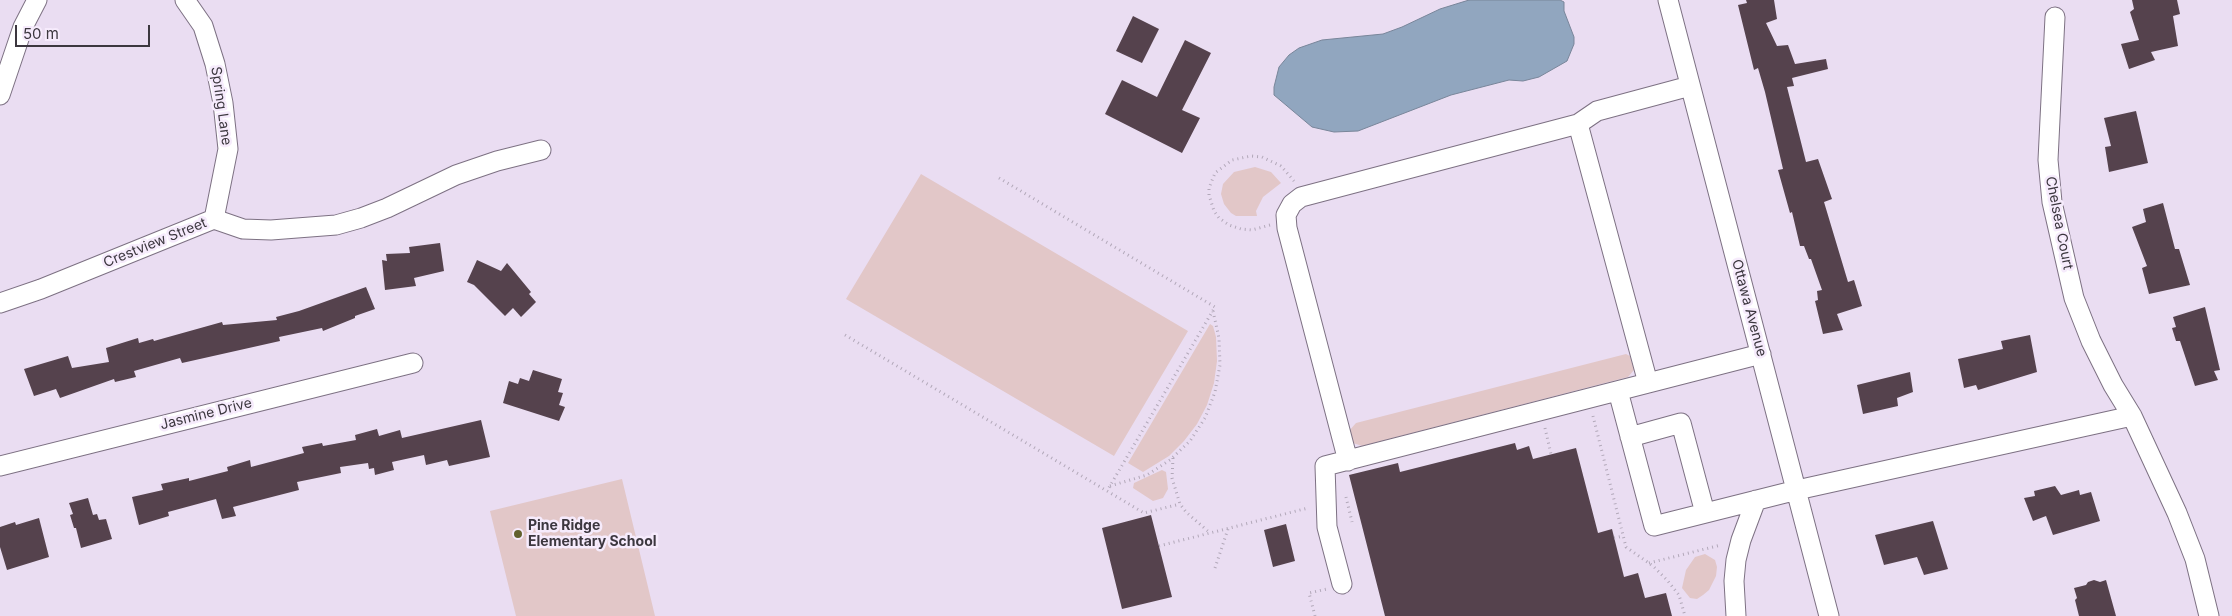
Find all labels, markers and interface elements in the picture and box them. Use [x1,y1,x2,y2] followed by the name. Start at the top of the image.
[18,15,152,47] scale bar
[23,24,59,43] text: 50 m
[207,65,235,147] street label: Spring Lane
[2042,175,2076,271] street label: Chelsea Court
[101,215,209,271] street label: Crestview Street
[1728,258,1770,358] street label: Ottawa Avenue
[158,394,254,434] street label: Jasmine Drive
[528,518,657,550] place label: Pine Ridge Elementary School
[512,528,524,540] marker: Pine Ridge Elementary School

